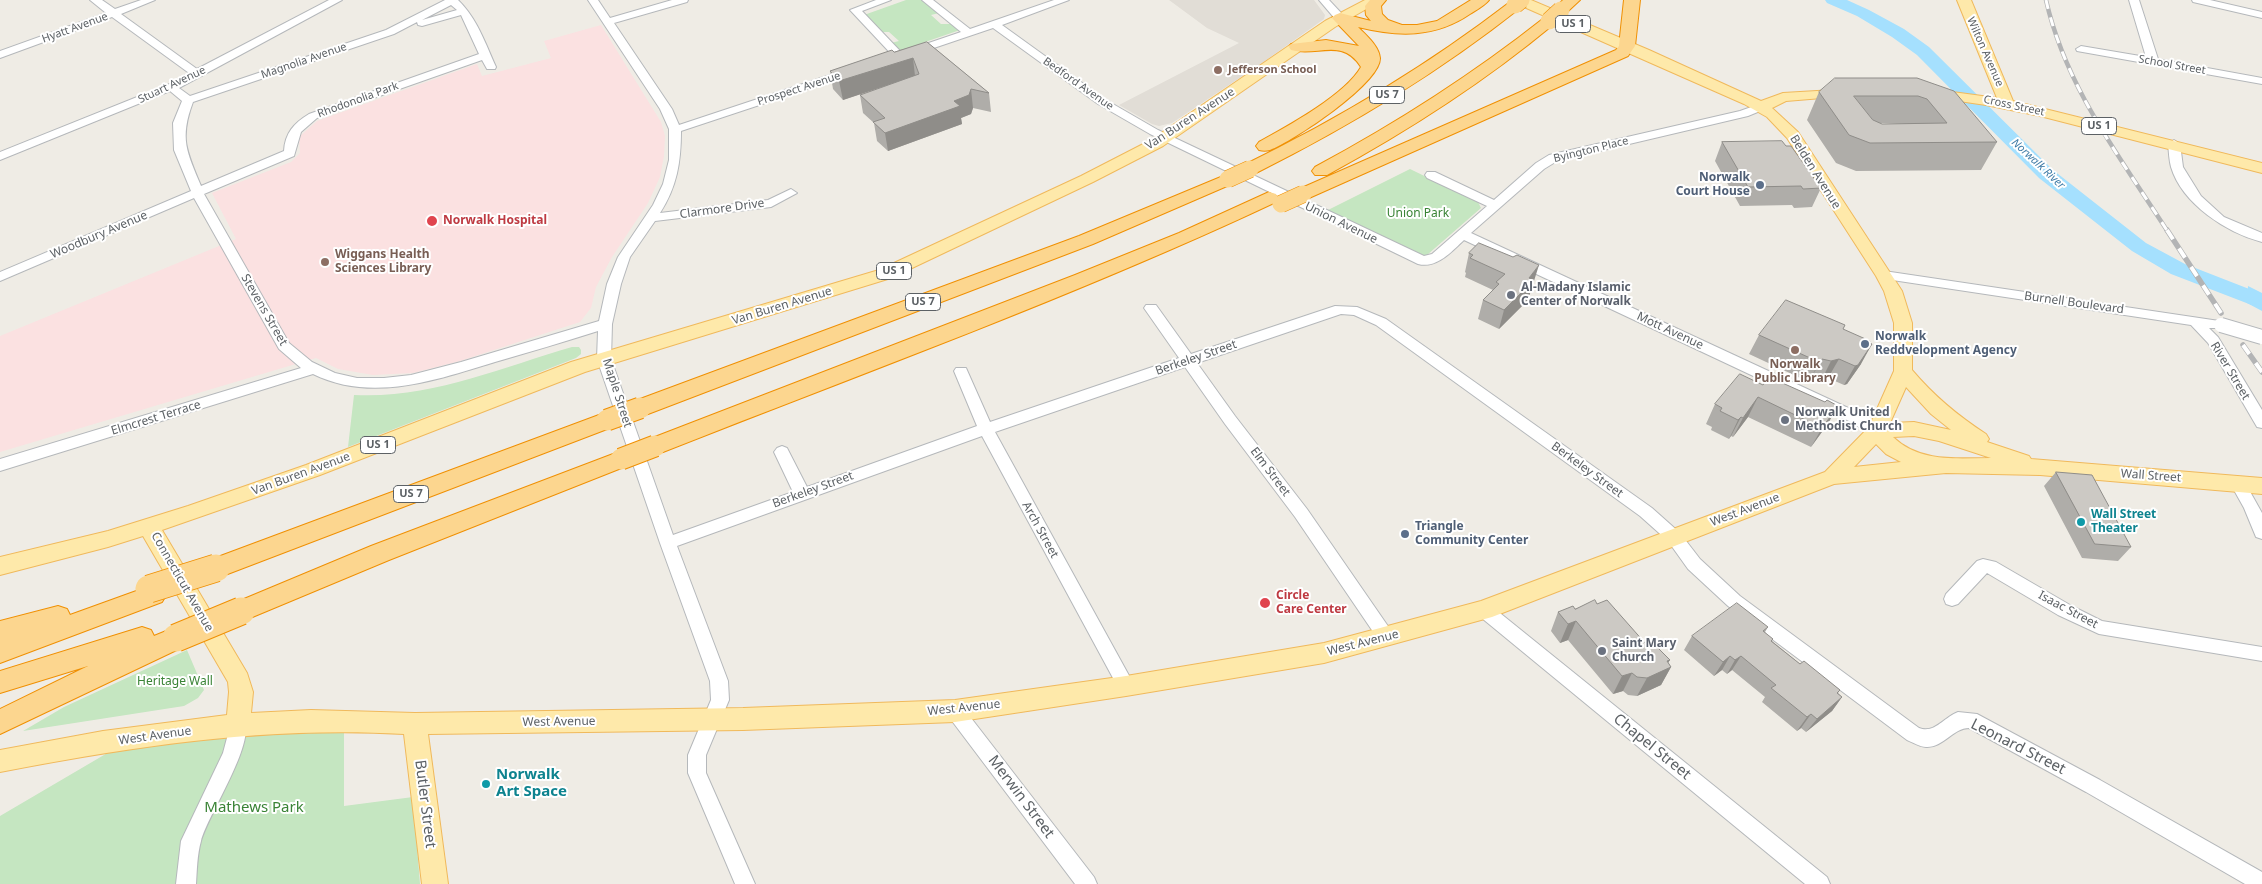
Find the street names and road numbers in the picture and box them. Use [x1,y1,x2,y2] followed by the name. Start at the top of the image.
[40,10,110,46] street label: Hyatt Avenue
[1556,15,1590,32] road number: US 1
[1964,15,2006,89] street label: Wilton Avenue
[259,40,349,82] street label: Magnolia Avenue
[2137,53,2207,77] street label: School Street
[1040,55,1116,113] street label: Bedford Avenue
[136,64,208,106] street label: Stuart Avenue
[756,69,842,109] street label: Prospect Avenue
[316,79,400,121] street label: Rhodonolia Park
[1143,85,1237,153] street label: Van Buren Avenue
[1370,86,1404,104] road number: US 7
[1982,93,2046,119] street label: Cross Street
[2082,118,2116,134] road number: US 1
[1787,132,1843,212] street label: Belden Avenue
[1552,134,1630,166] street label: Byington Place
[679,196,765,222] street label: Clarmore Drive
[1302,199,1380,247] street label: Union Avenue
[48,208,150,262] street label: Woodbury Avenue
[876,262,912,280] road number: US 1
[238,272,290,348] street label: Stevens Street
[730,284,834,328] street label: Van Buren Avenue
[2023,289,2125,317] street label: Burnell Boulevard
[906,294,940,310] road number: US 7
[1634,309,1706,353] street label: Mott Avenue
[1153,337,1239,379] street label: Berkeley Street
[2207,339,2253,403] street label: River Street
[599,357,635,429] street label: Maple Street
[109,398,203,438] street label: Elmcrest Terrace
[360,436,396,454] road number: US 1
[1548,439,1626,501] street label: Berkeley Street
[1247,445,1293,499] street label: Elm Street
[250,450,352,498] street label: Van Buren Avenue
[2120,467,2182,485] street label: Wall Street
[771,469,855,511] street label: Berkeley Street
[394,486,428,502] road number: US 7
[1708,490,1782,530] street label: West Avenue
[1019,499,1061,561] street label: Arch Street
[148,530,216,634] street label: Connecticut Avenue
[2036,588,2100,632] street label: Isaac Street
[1326,627,1400,659] street label: West Avenue
[927,697,1001,719] street label: West Avenue
[1610,710,1694,784] street label: Chapel Street
[522,714,596,730] street label: West Avenue
[1968,715,2068,779] street label: Leonard Street
[118,724,192,748] street label: West Avenue
[984,752,1058,842] street label: Merwin Street
[411,759,439,849] street label: Butler Street

